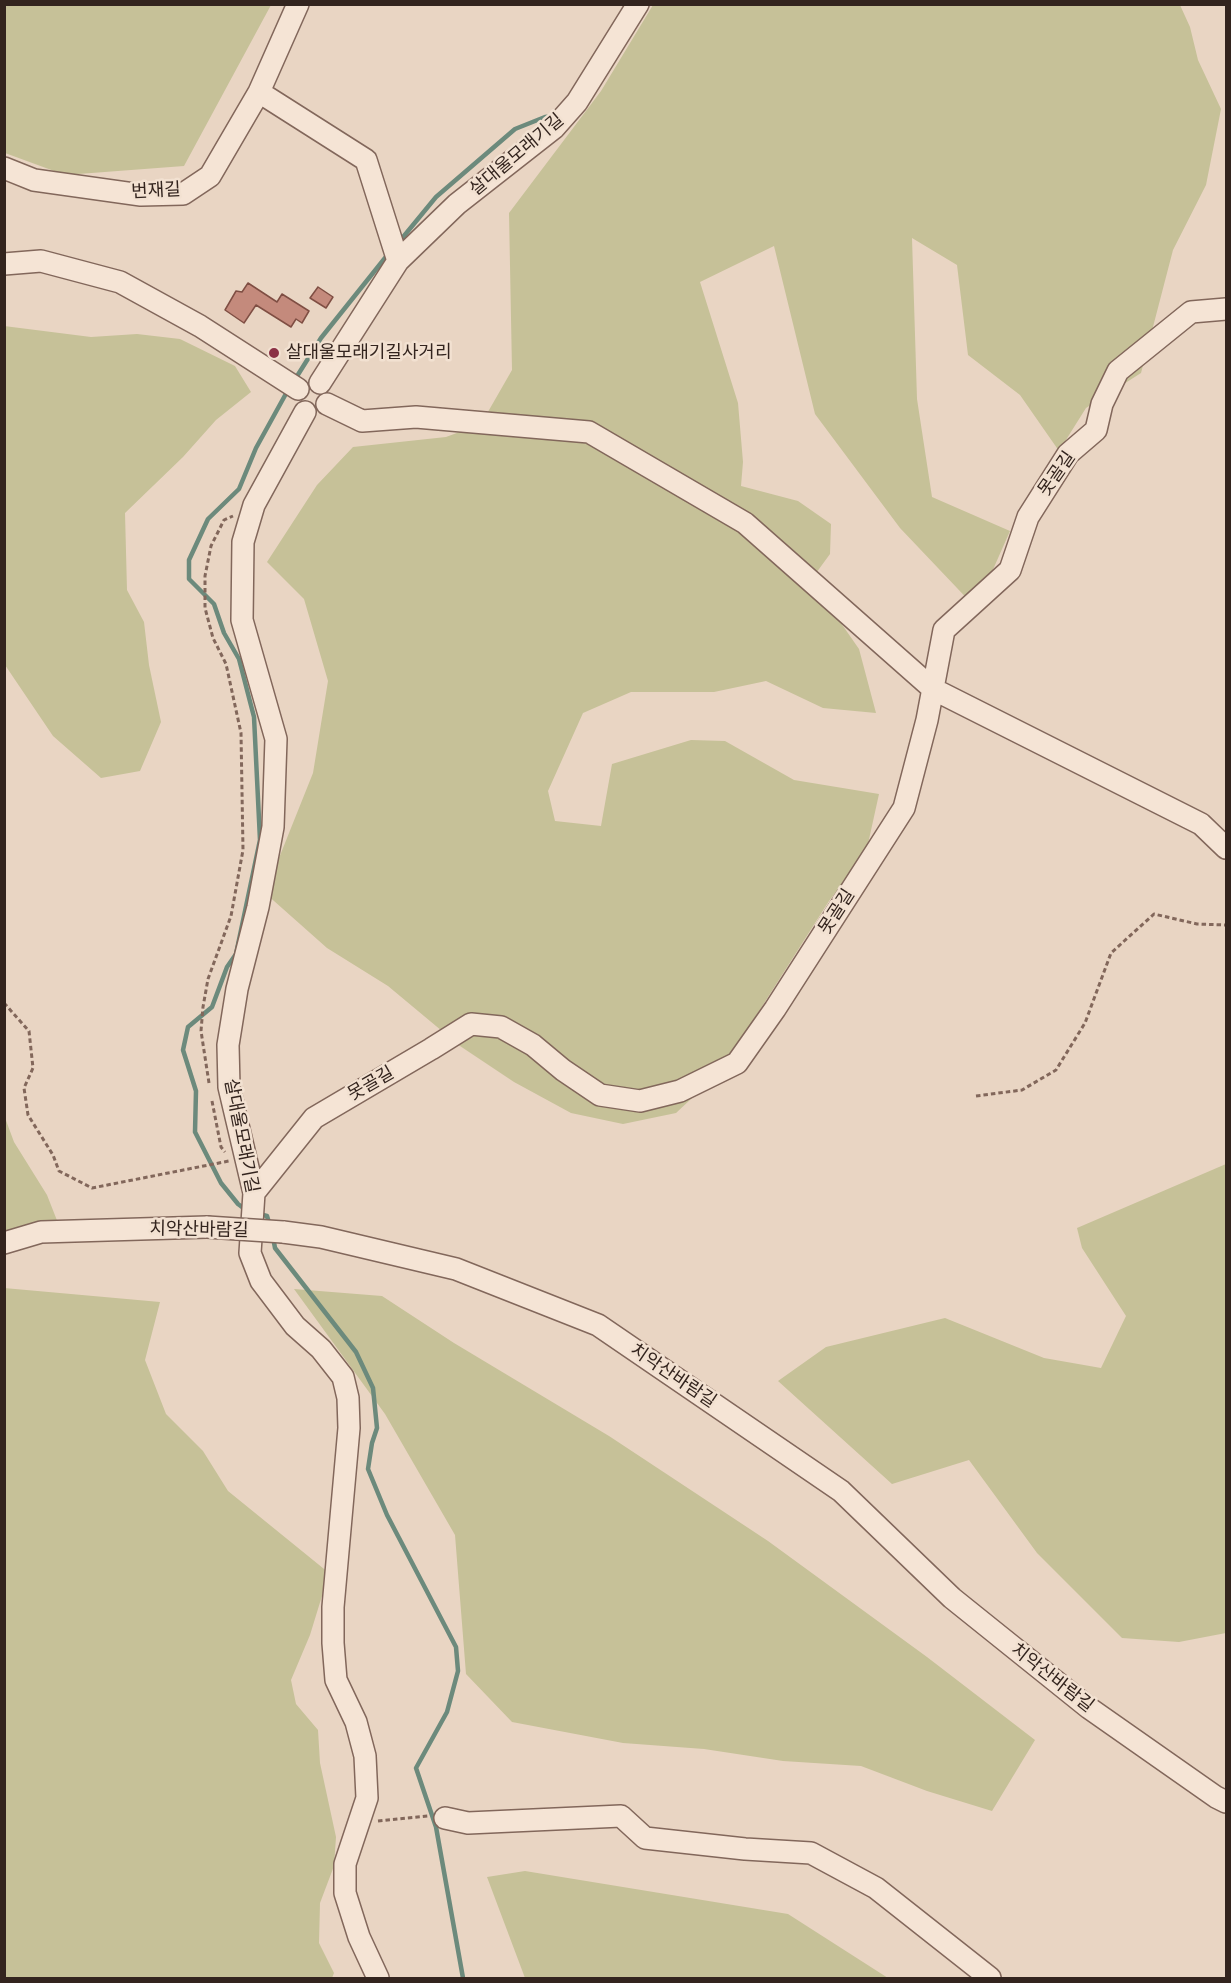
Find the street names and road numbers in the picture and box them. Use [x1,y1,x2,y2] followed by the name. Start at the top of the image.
[466,109,568,201] street label: 살대울모래기길
[131,179,181,203] street label: 번재길
[1034,447,1080,501] street label: 못골길
[814,885,860,939] street label: 못골길
[344,1062,398,1106] street label: 못골길
[219,1077,263,1195] street label: 살대울모래기길
[149,1218,249,1242] street label: 치악산바람길
[626,1339,720,1413] street label: 치악산바람길
[1006,1639,1098,1717] street label: 치악산바람길

